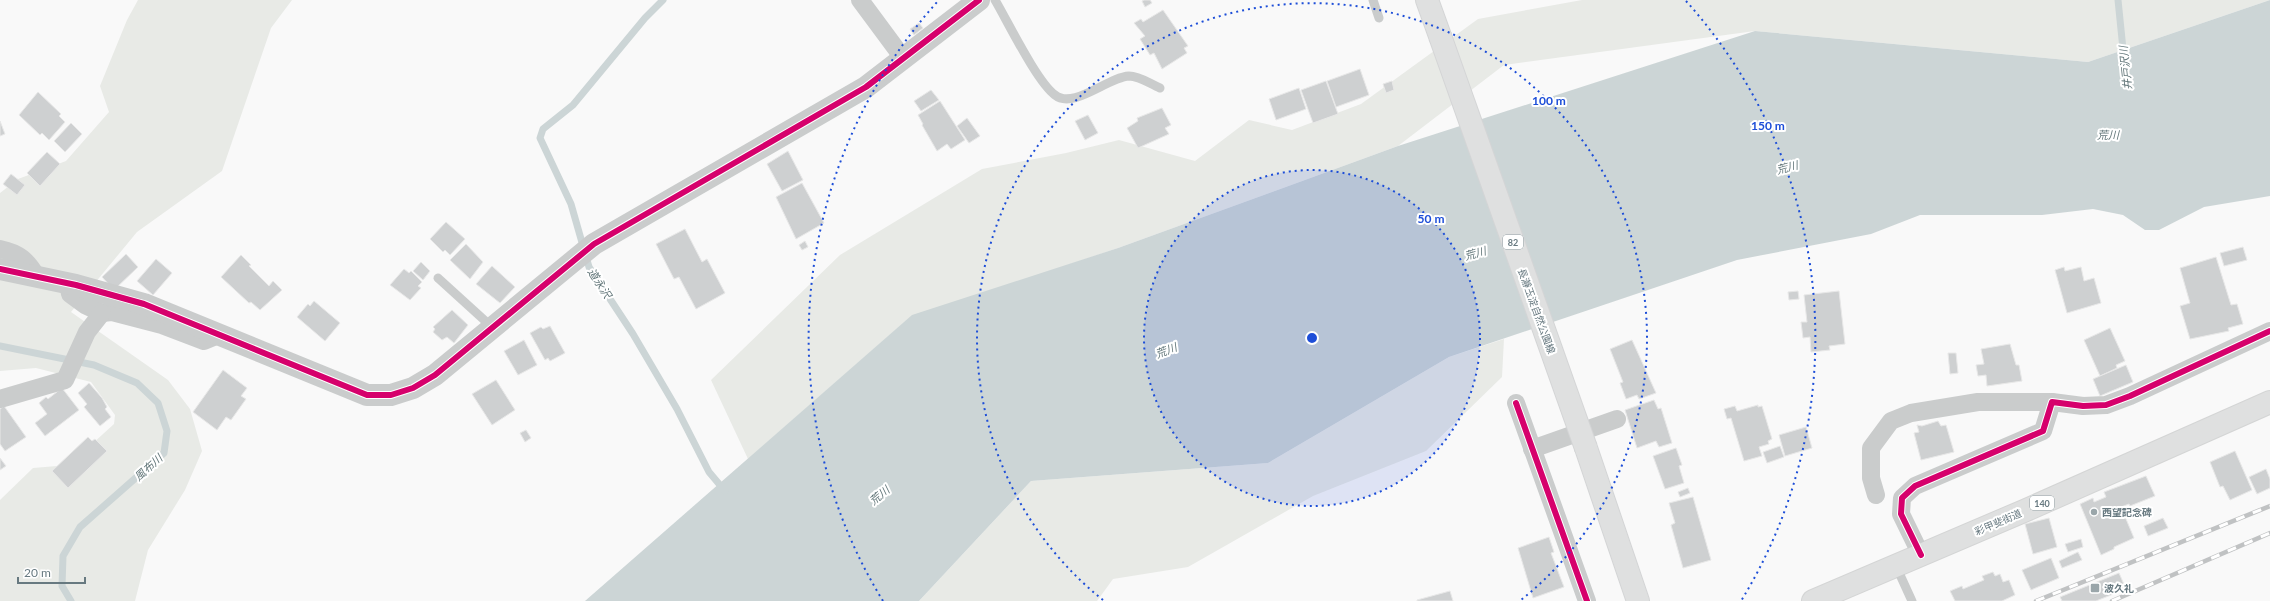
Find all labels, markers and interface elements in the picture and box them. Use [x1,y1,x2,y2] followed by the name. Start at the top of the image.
[2116,44,2134,91] water label: 井戸沢川
[1532,93,1566,108] text: 100 m
[1751,118,1785,133] text: 150 m
[2097,128,2120,141] water label: 荒川
[1775,158,1800,176] water label: 荒川
[1418,211,1444,226] text: 50 m
[1503,235,1523,249] road number: 82
[1463,243,1488,262] water label: 荒川
[586,266,616,302] water label: 道永沢
[1516,267,1558,355] street label: 長瀞玉淀自然公園線
[1305,331,1319,345] centre of rings
[1153,340,1180,360] water label: 荒川
[131,450,165,483] water label: 風布川
[866,482,892,507] water label: 荒川
[2030,496,2054,510] road number: 140
[2102,506,2152,518] place label: 西望記念碑
[1973,507,2023,537] street label: 彩甲斐街道
[2089,507,2099,517] marker: 西望記念碑
[18,559,85,585] scale bar
[24,565,51,580] text: 20 m
[2089,582,2101,594] marker: 波久礼
[2104,582,2134,594] place label: 波久礼

